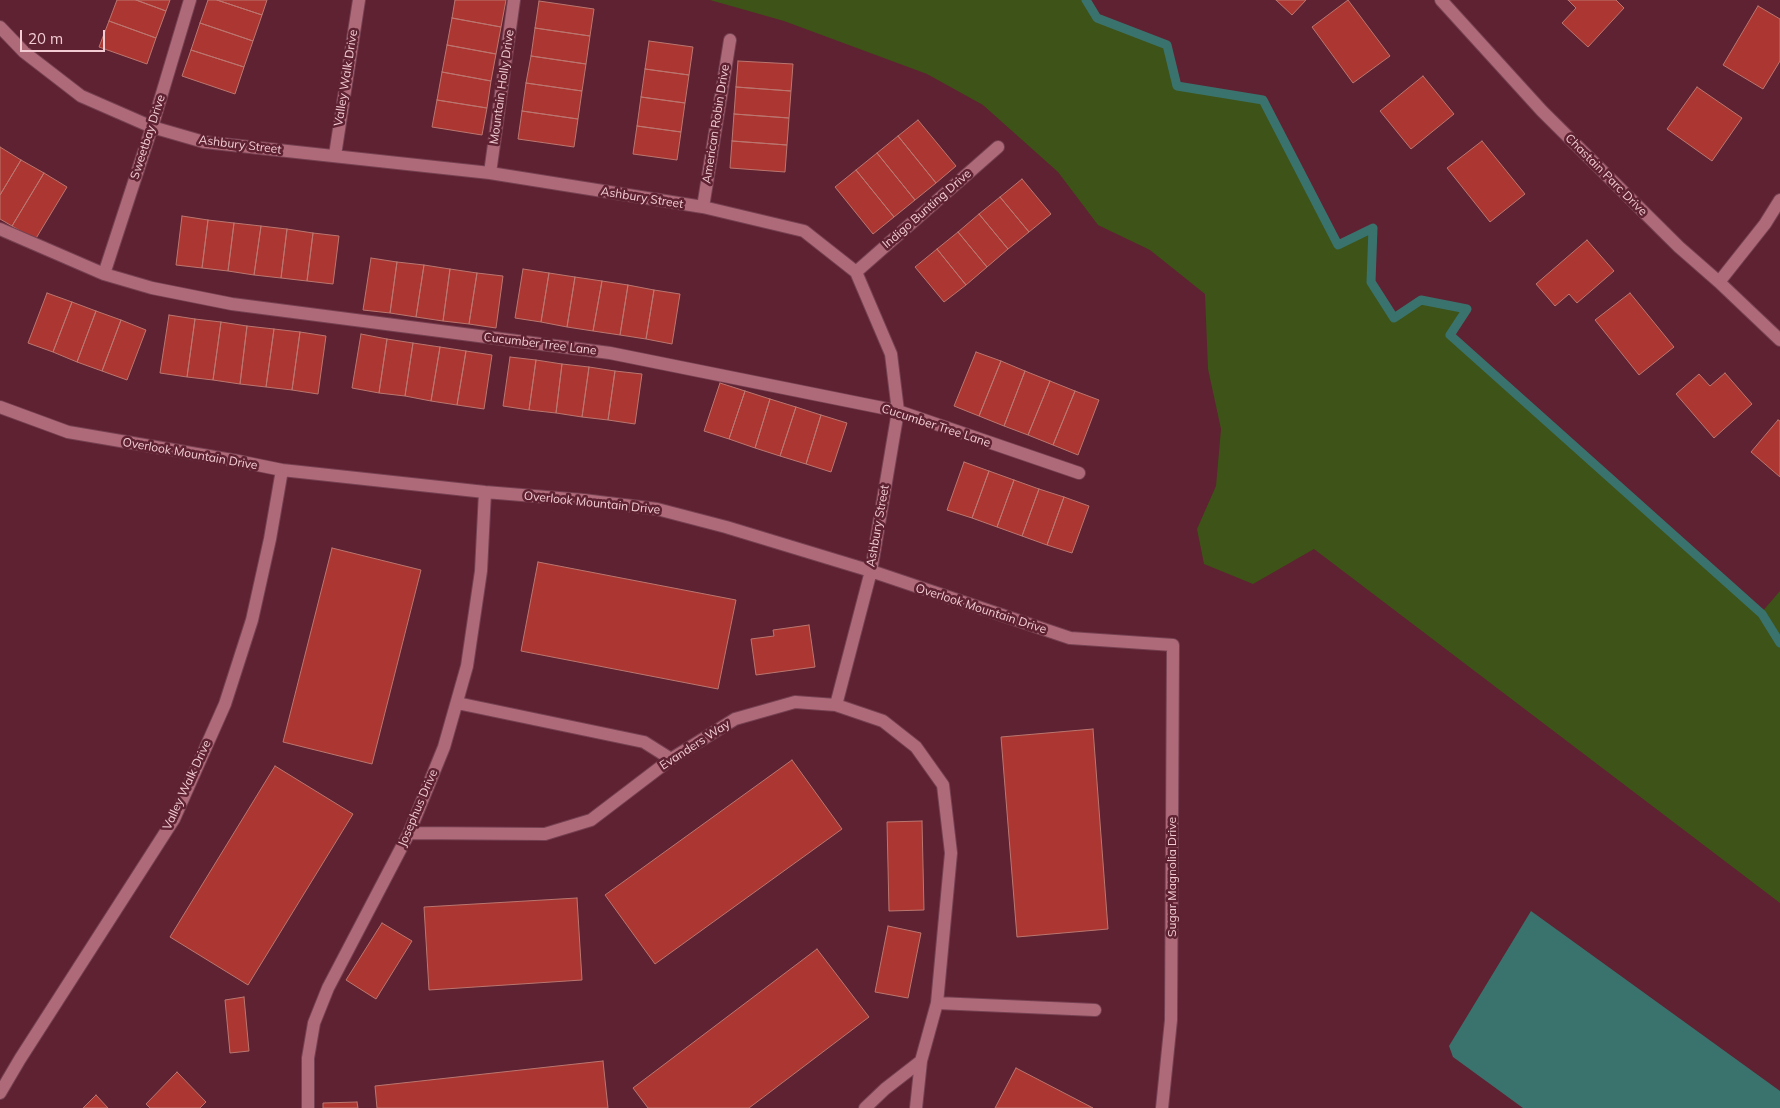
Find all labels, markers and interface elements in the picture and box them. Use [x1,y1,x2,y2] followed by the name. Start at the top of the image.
[22,20,108,52] scale bar
[28,29,63,48] text: 20 m
[331,29,361,127] street label: Valley Walk Drive
[487,29,517,145] street label: Mountain Holly Drive
[699,63,733,185] street label: American Robin Drive
[128,93,168,181] street label: Sweetbay Drive
[1562,131,1650,219] street label: Chastain Parc Drive
[198,133,282,157] street label: Ashbury Street
[880,167,974,251] street label: Indigo Bunting Drive
[600,184,684,212] street label: Ashbury Street
[483,330,597,358] street label: Cucumber Tree Lane
[880,402,992,450] street label: Cucumber Tree Lane
[121,435,259,473] street label: Overlook Mountain Drive
[864,484,892,568] street label: Ashbury Street
[523,489,661,517] street label: Overlook Mountain Drive
[914,581,1048,637] street label: Overlook Mountain Drive
[657,717,733,773] street label: Evanders Way
[160,738,214,832] street label: Valley Walk Drive
[395,767,441,849] street label: Josephus Drive
[1165,817,1179,937] street label: Sugar Magnolia Drive

